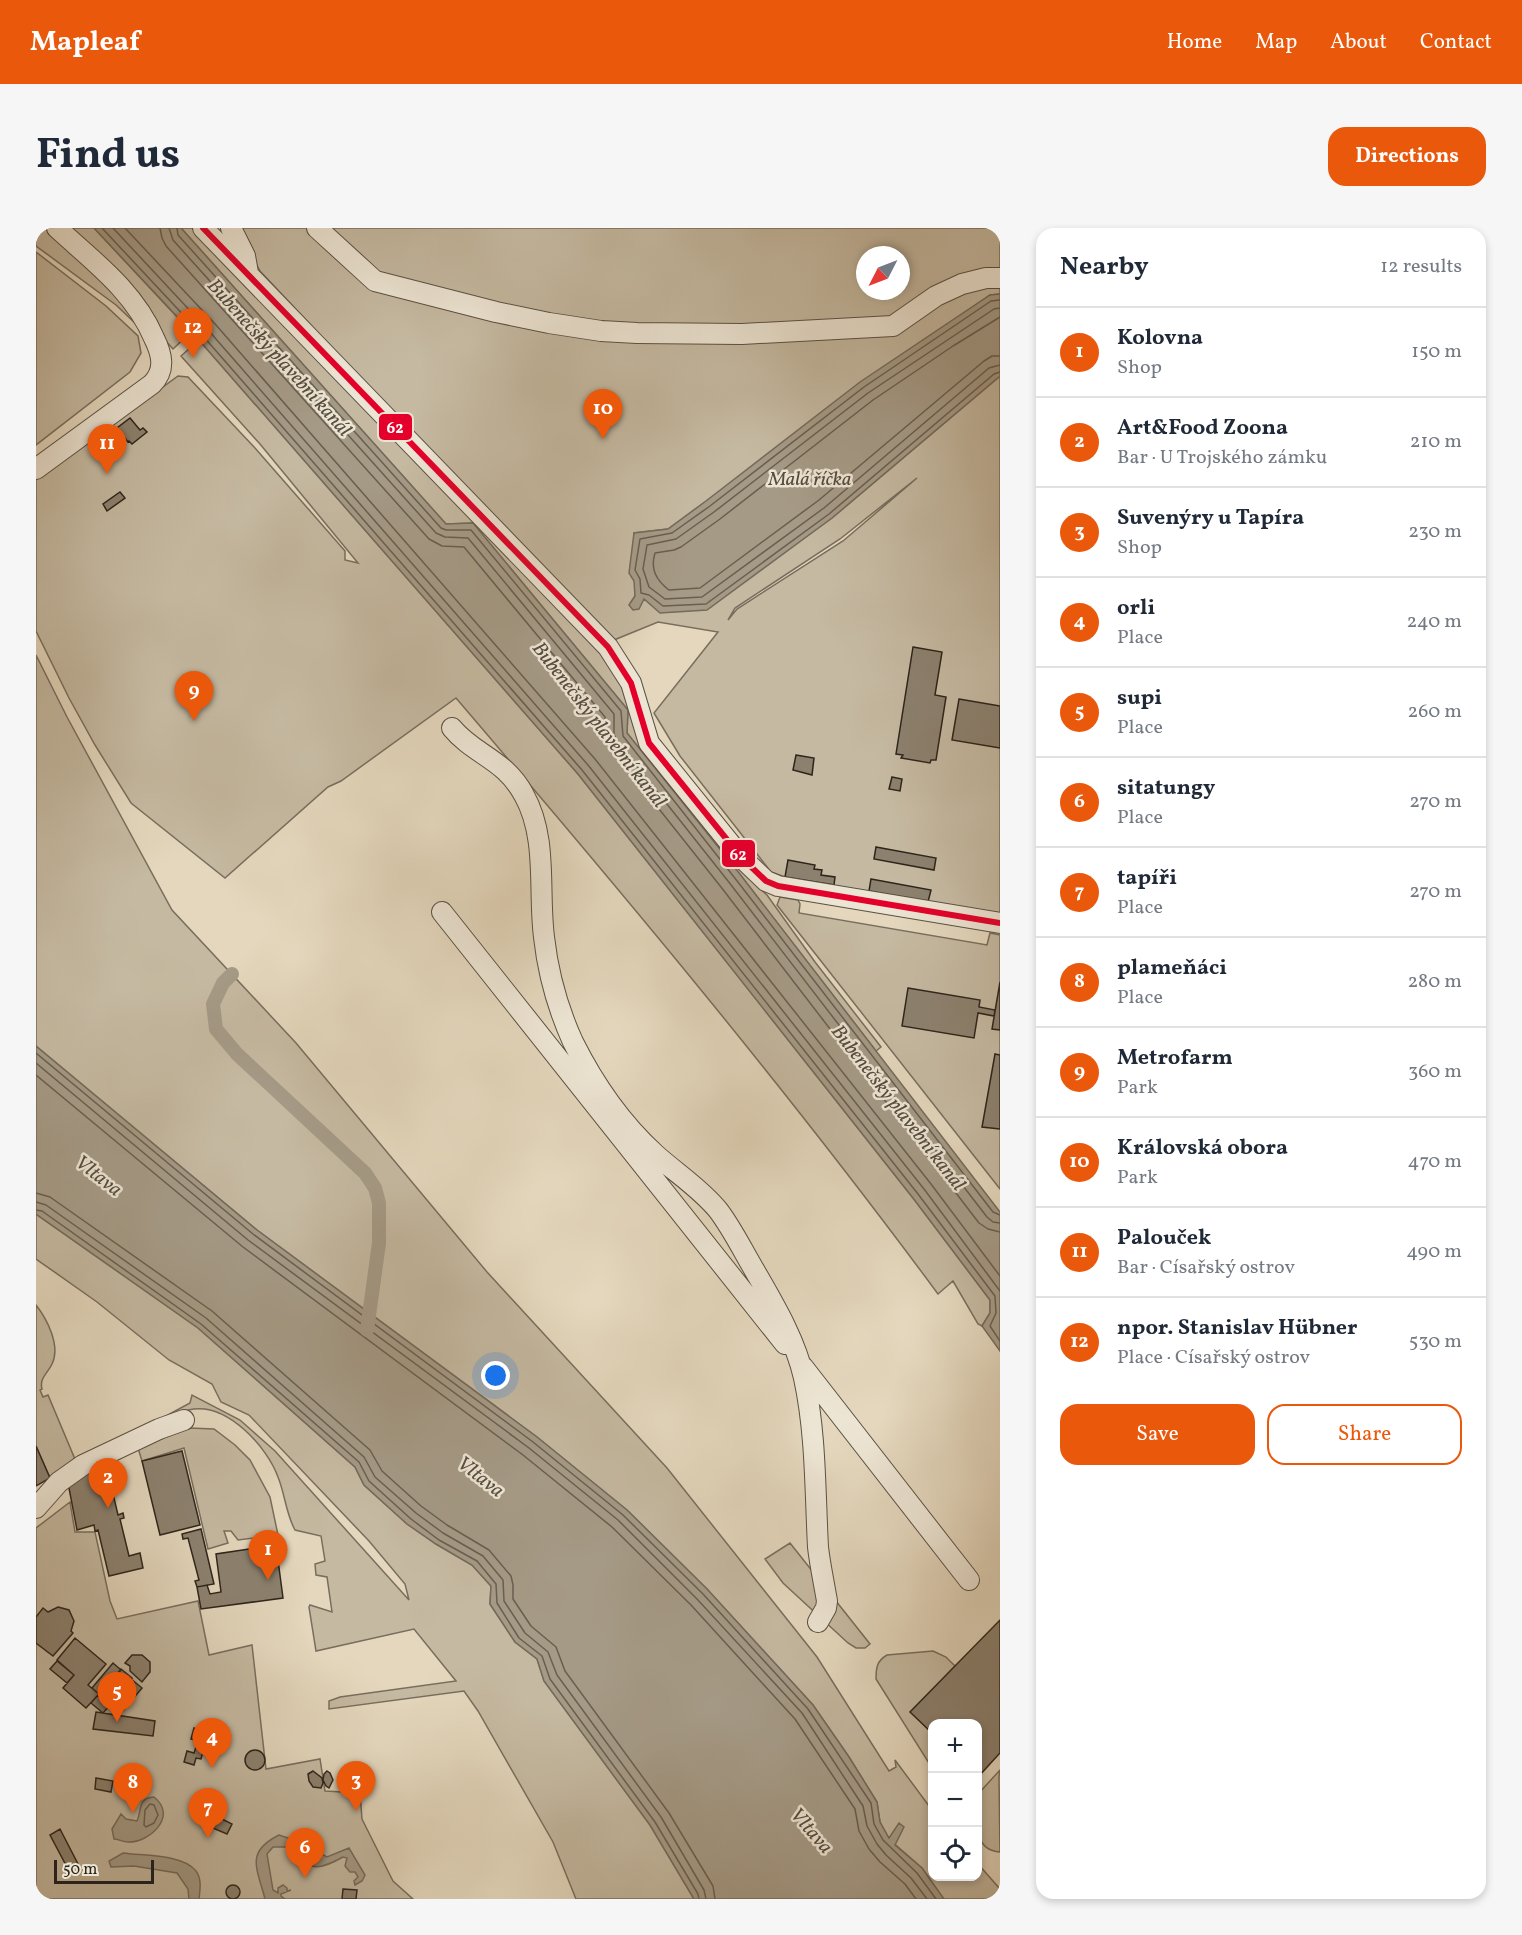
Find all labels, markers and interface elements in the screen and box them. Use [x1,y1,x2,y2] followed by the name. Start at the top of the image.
[30,23,140,62] text: Mapleaf
[1167,28,1222,57] text: Home
[1255,28,1297,57] text: Map
[1330,28,1387,57] text: About
[1420,28,1492,57] text: Contact
[36,127,180,186] text: Find us
[1328,127,1486,186] button: Directions
[856,246,910,300] north arrow
[1060,249,1149,285] text: Nearby
[1380,253,1462,281] text: 12 results
[200,273,357,444] water label: Bubenečský plavební kanál
[174,308,212,358] pin: 12
[1117,323,1203,354] text: Kolovna
[1075,338,1084,366] text: 1
[1411,338,1462,366] text: 150 m
[1117,354,1162,382] text: Shop
[584,390,622,439] pin: 10
[378,413,413,441] line badge: 62
[1117,413,1288,444] text: Art&Food Zoona
[386,418,404,440] text: 62
[88,424,126,474] pin: 11
[1074,428,1085,456] text: 2
[1410,428,1462,456] text: 210 m
[1117,444,1327,472] text: Bar · U Trojského zámku
[767,466,852,494] water label: Malá říčka
[1117,503,1304,534] text: Suvenýry u Tapíra
[1074,518,1085,546] text: 3
[1408,518,1462,546] text: 230 m
[1117,534,1162,562] text: Shop
[1117,593,1155,624] text: orli
[1073,608,1086,636] text: 4
[1407,608,1462,636] text: 240 m
[1117,624,1163,652] text: Place
[525,636,672,814] water label: Bubenečský plavební kanál
[174,672,214,721] pin: 9
[1117,683,1162,714] text: supi
[1075,698,1084,726] text: 5
[1407,698,1462,726] text: 260 m
[1117,714,1163,742] text: Place
[1117,773,1215,804] text: sitatungy
[1074,788,1085,816] text: 6
[1409,788,1462,816] text: 270 m
[1117,804,1163,832] text: Place
[721,839,756,868] line badge: 62
[729,845,747,867] text: 62
[1117,863,1177,894] text: tapíři
[1075,878,1084,906] text: 7
[1409,878,1462,906] text: 270 m
[1117,894,1163,922] text: Place
[1117,953,1227,984] text: plameňáci
[1074,968,1085,996] text: 8
[1407,968,1462,996] text: 280 m
[1117,984,1163,1012] text: Place
[824,1019,971,1197] water label: Bubenečský plavební kanál
[1117,1043,1233,1074] text: Metrofarm
[1074,1058,1085,1086] text: 9
[1408,1058,1462,1086] text: 360 m
[1117,1074,1158,1102] text: Park
[1117,1133,1288,1164] text: Královská obora
[1069,1148,1090,1176] text: 10
[1407,1148,1462,1176] text: 470 m
[68,1149,127,1204] water label: Vltava
[1117,1164,1158,1192] text: Park
[1117,1223,1211,1254] text: Palouček
[1071,1238,1088,1266] text: 11
[1406,1238,1462,1266] text: 490 m
[1117,1254,1295,1282] text: Bar · Císařský ostrov
[1117,1313,1358,1344] text: npor. Stanislav Hübner
[1070,1328,1089,1356] text: 12
[1409,1328,1462,1356] text: 530 m
[1117,1344,1310,1372] text: Place · Císařský ostrov
[481,1361,510,1390] your location
[1060,1404,1255,1465] button: Save
[1267,1404,1462,1465] button: Share
[450,1450,509,1505] water label: Vltava
[88,1458,128,1508] pin: 2
[248,1530,288,1580] pin: 1
[98,1672,136,1722] pin: 5
[192,1718,231,1768] pin: 4
[928,1719,982,1881] map controls
[928,1719,982,1773] button: +
[336,1762,376,1811] pin: 3
[114,1764,152,1813] pin: 8
[928,1773,982,1827] button: −
[188,1788,228,1838] pin: 7
[782,1802,839,1861] water label: Vltava
[928,1827,982,1881] button: locate
[286,1828,324,1878] pin: 6
[54,1857,154,1884] scale bar
[63,1859,97,1881] text: 50 m

